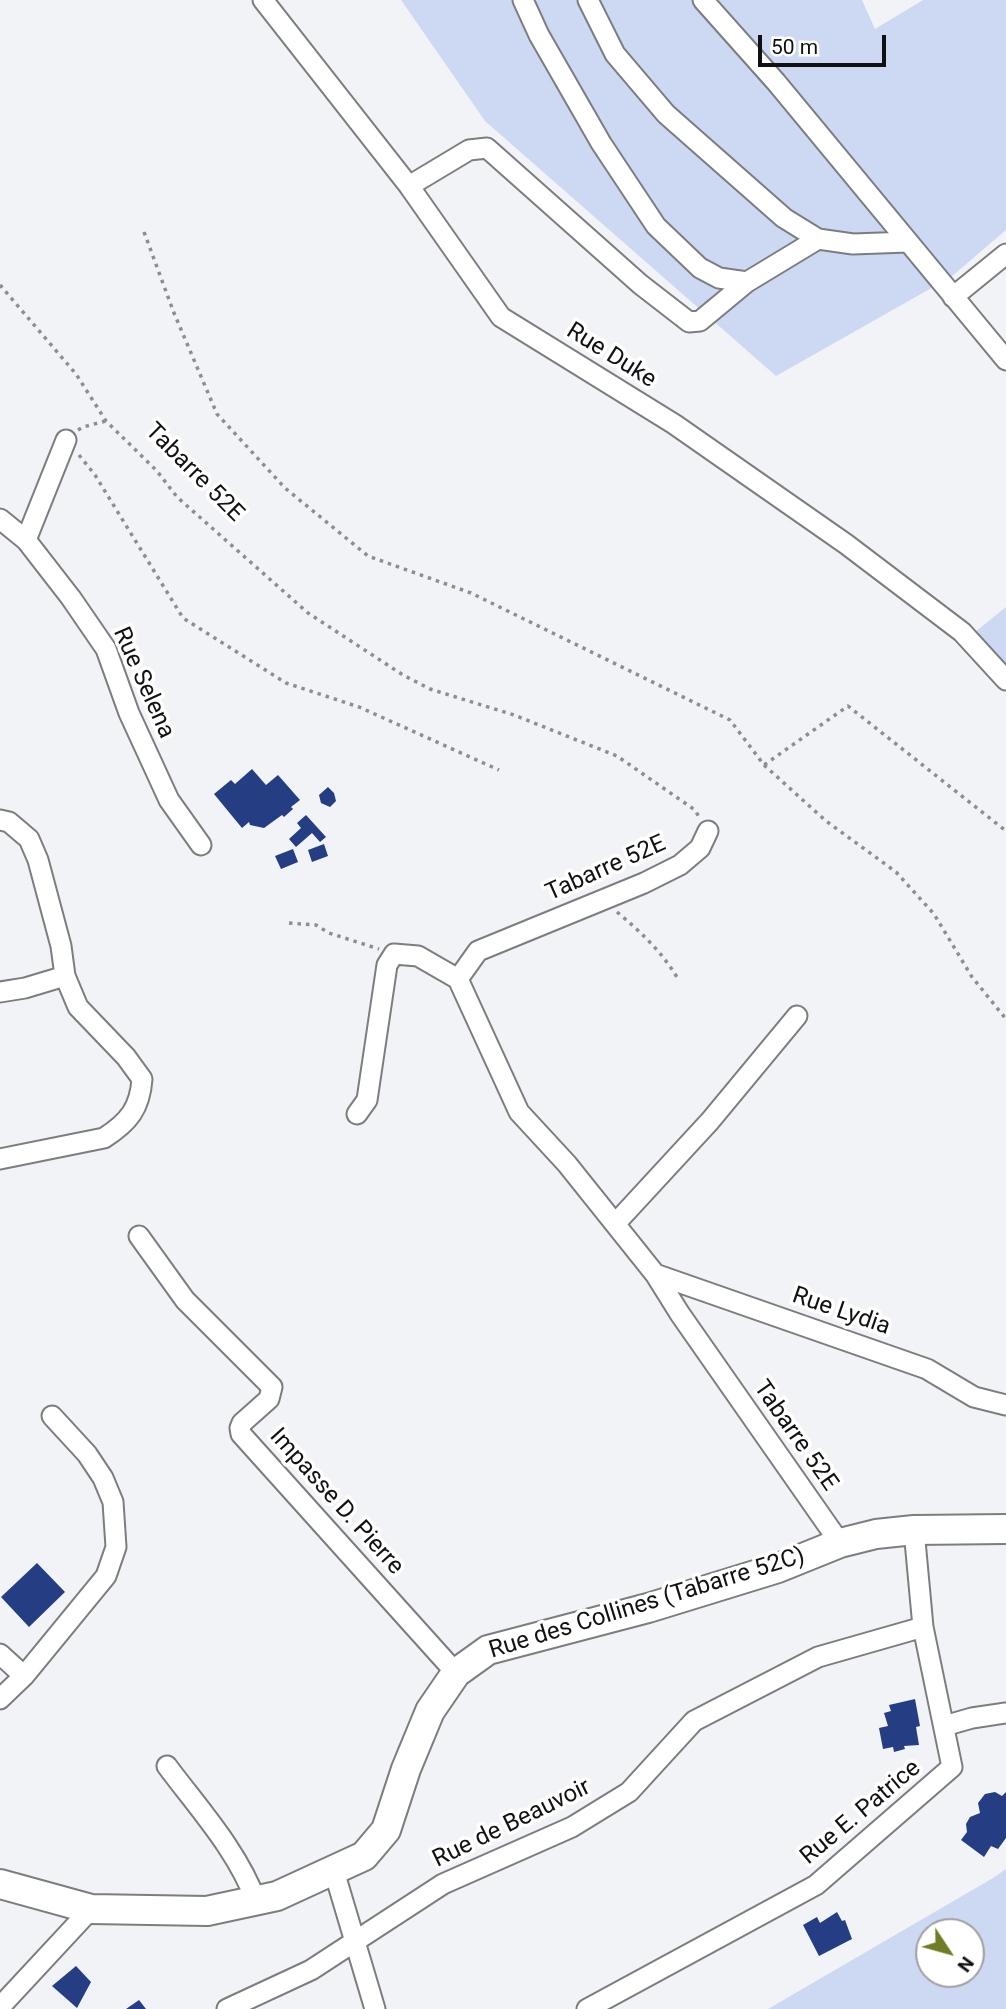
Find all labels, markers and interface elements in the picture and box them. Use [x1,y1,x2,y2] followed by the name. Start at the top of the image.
[761,21,889,65] scale bar
[771,35,818,59] text: 50 m
[561,317,661,395] street label: Rue Duke
[139,418,249,528] street label: Tabarre 52E
[106,623,180,743] street label: Rue Selena
[542,830,670,908] street label: Tabarre 52E
[788,1282,894,1342] street label: Rue Lydia
[747,1375,843,1497] street label: Tabarre 52E
[263,1423,409,1581] street label: Impasse D. Pierre
[486,1542,808,1666] street label: Rue des Collines (Tabarre 52C)
[795,1754,927,1872] street label: Rue E. Patrice
[428,1773,596,1875] street label: Rue de Beauvoir
[915,1918,985,1988] north arrow
[953,1952,979,1977] text: N

